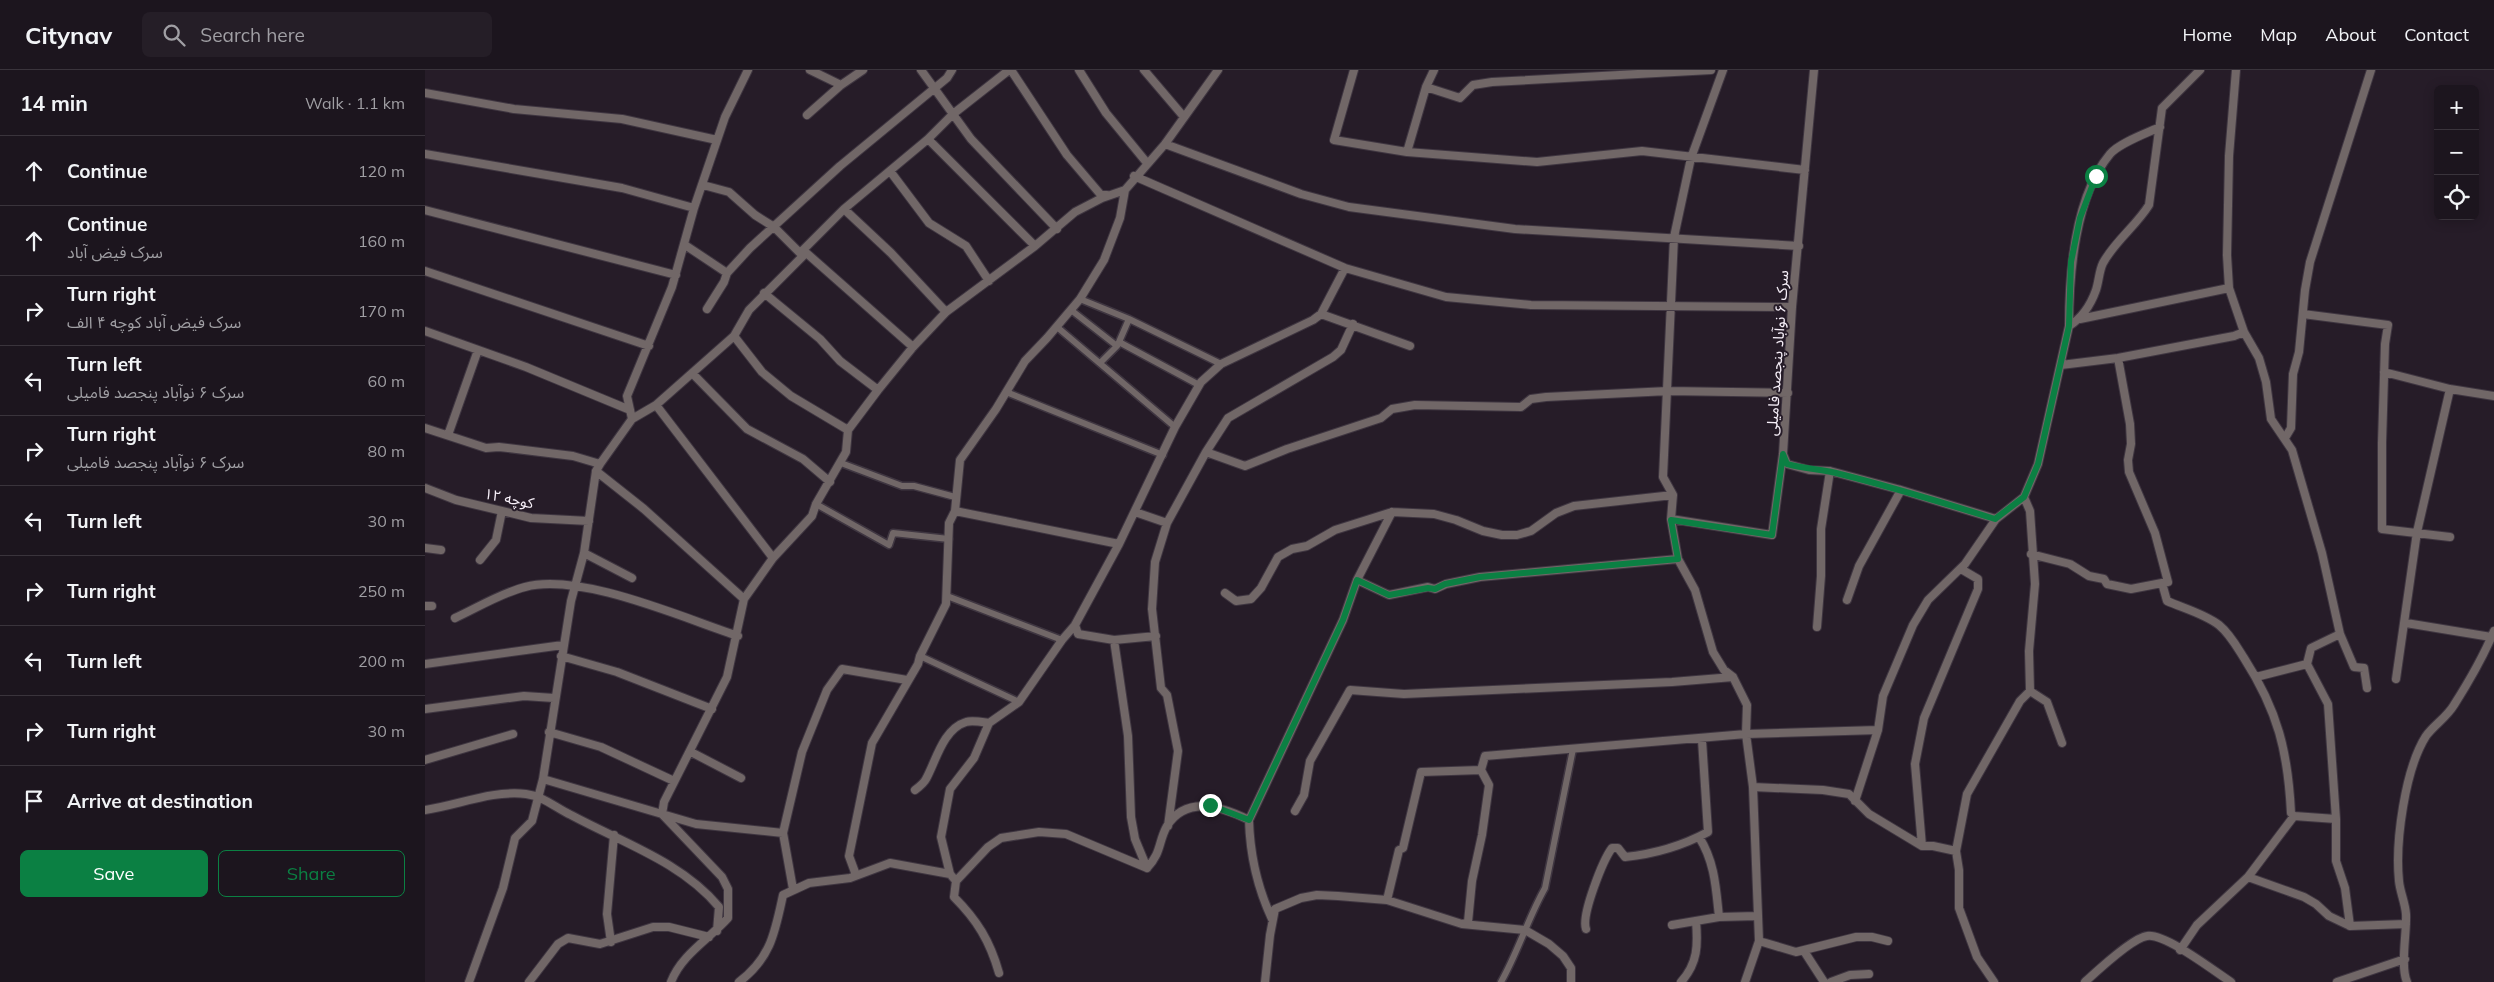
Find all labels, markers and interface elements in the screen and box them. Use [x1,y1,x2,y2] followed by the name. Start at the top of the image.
[142,12,492,57] search box
[25,20,112,50] text: Citynav
[160,21,188,49] icon: search
[200,23,305,47] text: Search here
[2182,23,2232,46] text: Home
[2260,23,2297,46] text: Map
[2325,23,2376,46] text: About
[2404,23,2469,46] text: Contact
[2434,85,2479,220] map controls
[2434,85,2479,130] button: +
[20,90,88,116] text: 14 min
[305,93,405,113] text: Walk · 1.1 km
[2434,130,2479,175] button: −
[20,157,48,185] icon: ahead
[67,159,147,183] text: Continue
[358,161,405,181] text: 120 m
[2085,165,2108,188] route start
[2434,175,2479,220] button: locate
[67,212,147,236] text: Continue
[20,227,48,255] icon: ahead
[358,231,405,251] text: 160 m
[67,242,163,262] text: سرک فيض آباد
[1762,269,1793,437] street label: سرک ۶ نوآباد پنجصد فامیلی
[67,282,156,306] text: Turn right
[20,297,48,325] icon: right
[358,301,405,321] text: 170 m
[67,312,241,332] text: سرک فيض آباد کوچه ۴ الف
[67,352,142,376] text: Turn left
[20,367,48,395] icon: left
[368,371,405,391] text: 60 m
[67,382,244,402] text: سرک ۶ نوآباد پنجصد فامیلی
[67,422,156,446] text: Turn right
[20,437,48,465] icon: right
[368,441,405,461] text: 80 m
[67,452,244,472] text: سرک ۶ نوآباد پنجصد فامیلی
[482,483,536,514] street label: کوچه ۱۲
[20,507,48,535] icon: left
[67,509,142,533] text: Turn left
[368,511,405,531] text: 30 m
[20,577,48,605] icon: right
[67,579,156,603] text: Turn right
[358,581,405,601] text: 250 m
[20,647,48,675] icon: left
[67,649,142,673] text: Turn left
[358,651,405,671] text: 200 m
[20,717,48,745] icon: right
[67,719,156,743] text: Turn right
[368,721,405,741] text: 30 m
[20,787,48,815] icon: arrive
[67,789,253,813] text: Arrive at destination
[1199,794,1222,817] route end
[20,850,208,897] button: Save
[218,850,405,897] button: Share

